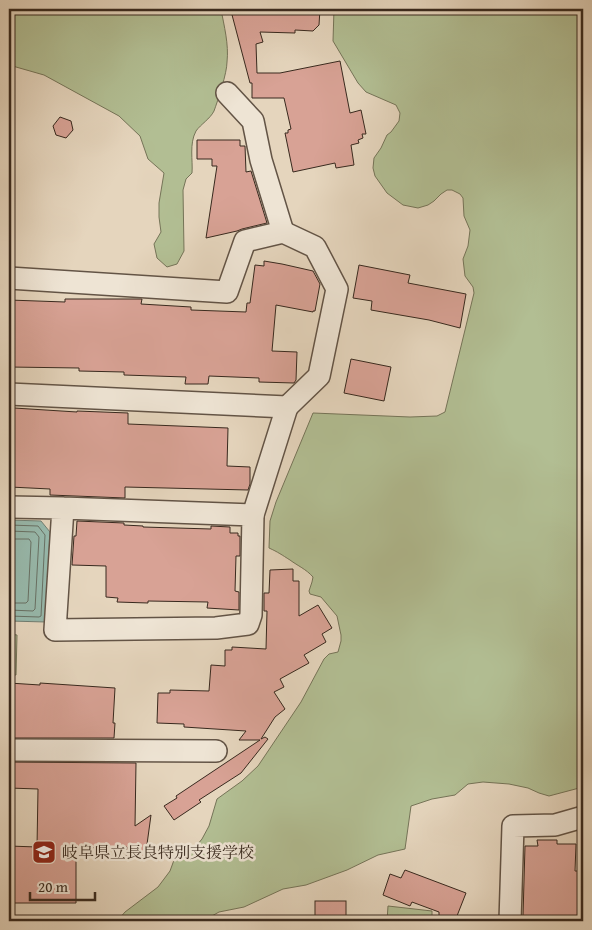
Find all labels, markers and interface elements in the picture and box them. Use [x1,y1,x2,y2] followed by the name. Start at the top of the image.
[31,839,57,865] school or university icon: 岐阜県立長良特別支援学校
[62,840,254,864] place label: 岐阜県立長良特別支援学校
[30,870,95,902] scale bar
[38,876,69,897] text: 20 m

